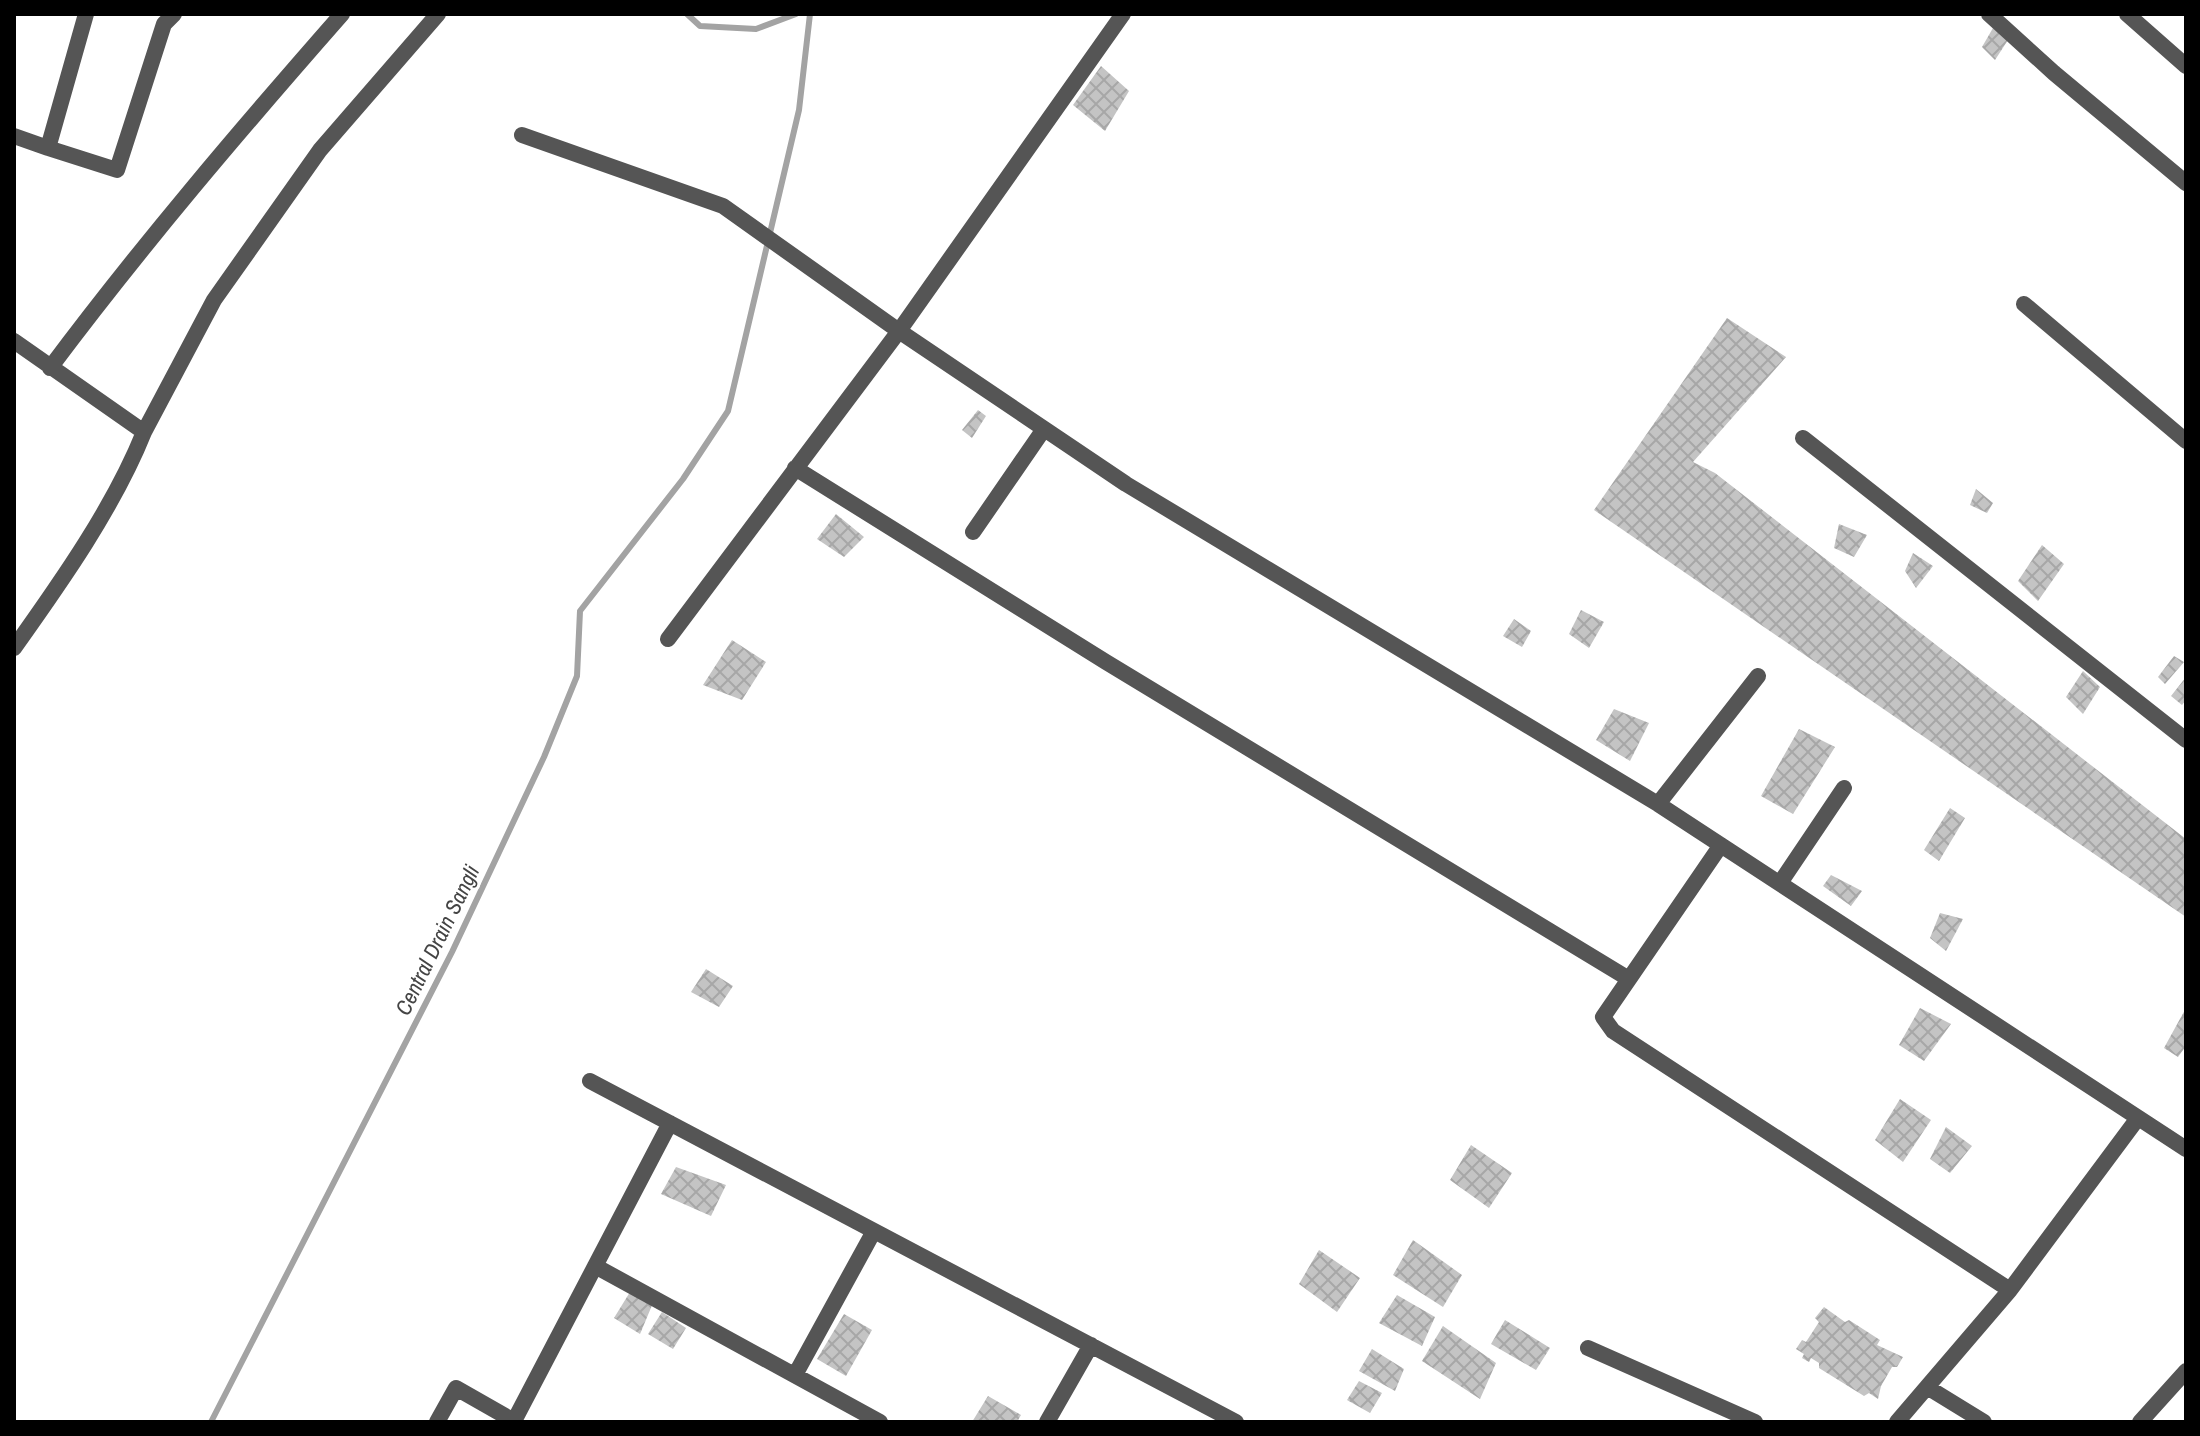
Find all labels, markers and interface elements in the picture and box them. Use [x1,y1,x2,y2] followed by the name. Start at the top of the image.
[388,860,486,1020] water label: Central Drain Sangli

